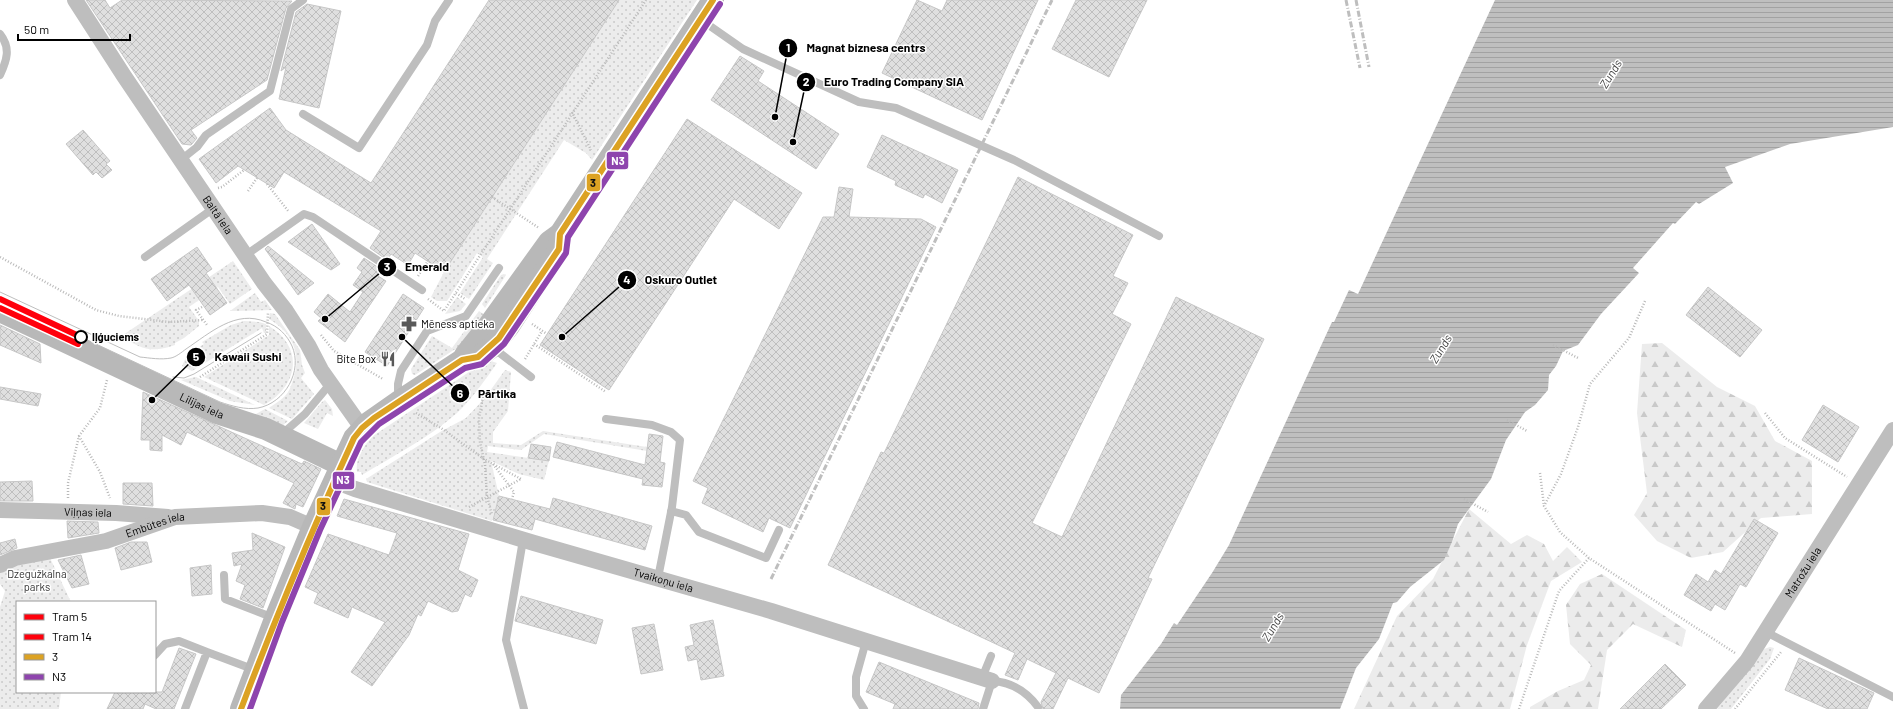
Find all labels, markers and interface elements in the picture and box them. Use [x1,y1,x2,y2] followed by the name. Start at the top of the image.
[18,16,130,42] scale bar
[24,22,49,36] text: 50 m
[778,36,933,60] callout: Magnat biznesa centrs
[786,40,790,54] text: 1
[806,40,926,54] text: Magnat biznesa centrs
[1596,56,1624,90] water label: Zunds
[796,70,972,94] callout: Euro Trading Company SIA
[803,74,810,88] text: 2
[824,74,964,88] text: Euro Trading Company SIA
[606,151,629,170] line badge: N3
[611,154,625,167] text: N3
[586,173,601,192] line badge: 3
[590,176,596,189] text: 3
[201,193,236,236] street label: Baltā iela
[377,255,457,279] callout: Emerald
[384,259,390,273] text: 3
[405,259,449,273] text: Emerald
[617,268,725,292] callout: Oskuro Outlet
[623,272,631,286] text: 4
[645,272,718,286] text: Oskuro Outlet
[400,315,418,333] pharmacy icon: Mēness aptieka
[421,317,494,330] place label: Mēness aptieka
[74,330,88,344] marker: Iļģuciems
[92,330,140,343] place label: Iļģuciems
[1426,331,1454,365] water label: Zunds
[186,345,289,369] callout: Kawaii Sushi
[193,349,200,363] text: 5
[215,349,281,363] text: Kawaii Sushi
[379,350,397,368] restaurant icon: Bite Box
[336,352,376,365] place label: Bite Box
[450,381,524,405] callout: Pārtika
[457,386,464,400] text: 6
[478,386,516,400] text: Pārtika
[178,390,226,421] street label: Lilijas iela
[332,471,355,490] line badge: N3
[336,473,350,486] text: N3
[316,497,331,516] line badge: 3
[320,499,326,512] text: 3
[64,505,112,519] street label: Viļņas iela
[124,510,185,540] street label: Embūtes iela
[1782,544,1823,600] street label: Matrožu iela
[632,565,695,594] street label: Tvaikoņu iela
[7,567,67,593] park label: Dzegužkalna parks
[16,601,156,693] legend
[52,609,87,623] text: Tram 5
[1258,609,1286,643] water label: Zunds
[52,629,92,643] text: Tram 14
[52,649,58,663] text: 3
[52,669,66,683] text: N3

